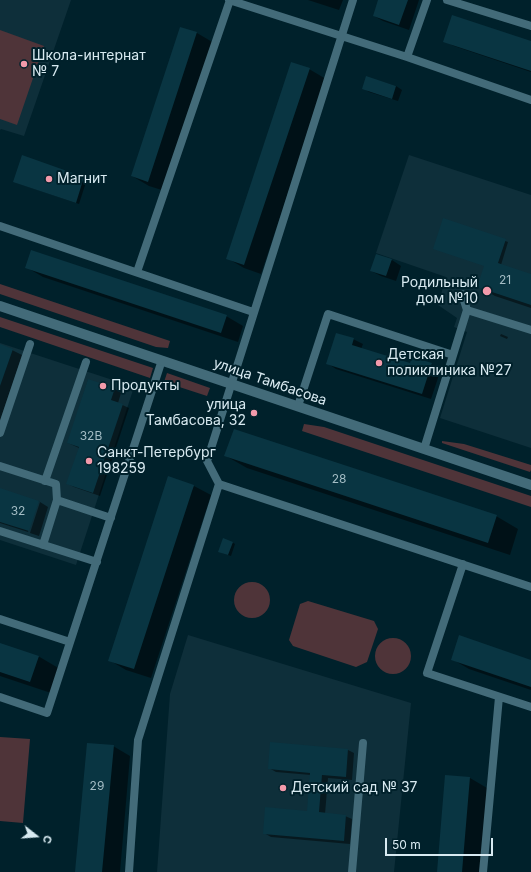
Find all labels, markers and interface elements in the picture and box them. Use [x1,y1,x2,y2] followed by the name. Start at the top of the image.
[32,48,146,80] place label: Школа-интернат № 7
[19,59,29,69] marker: Школа-интернат № 7
[57,171,107,187] place label: Магнит
[44,174,54,184] marker: Магнит
[499,273,511,287] house number: 21
[401,275,478,308] place label: Родильный дом №10
[481,285,493,297] marker: Родильный дом №10
[387,347,512,380] place label: Детская поликлиника №27
[211,355,329,409] street label: улица Тамбасова
[374,358,384,368] marker: Детская поликлиника №27
[111,378,180,394] place label: Продукты
[98,381,108,391] marker: Продукты
[146,397,246,430] place label: улица Тамбасова, 32
[249,408,259,418] marker: улица Тамбасова, 32
[80,429,102,443] house number: 32В
[97,445,216,478] place label: Санкт-Петербург 198259
[84,456,94,466] marker: Санкт-Петербург 198259
[332,472,346,486] house number: 28
[11,504,25,518] house number: 32
[90,779,104,793] house number: 29
[291,780,418,796] place label: Детский сад № 37
[278,783,288,793] marker: Детский сад № 37
[16,816,56,856] north arrow
[387,830,495,856] scale bar
[40,834,55,845] text: С
[392,837,421,852] text: 50 m

